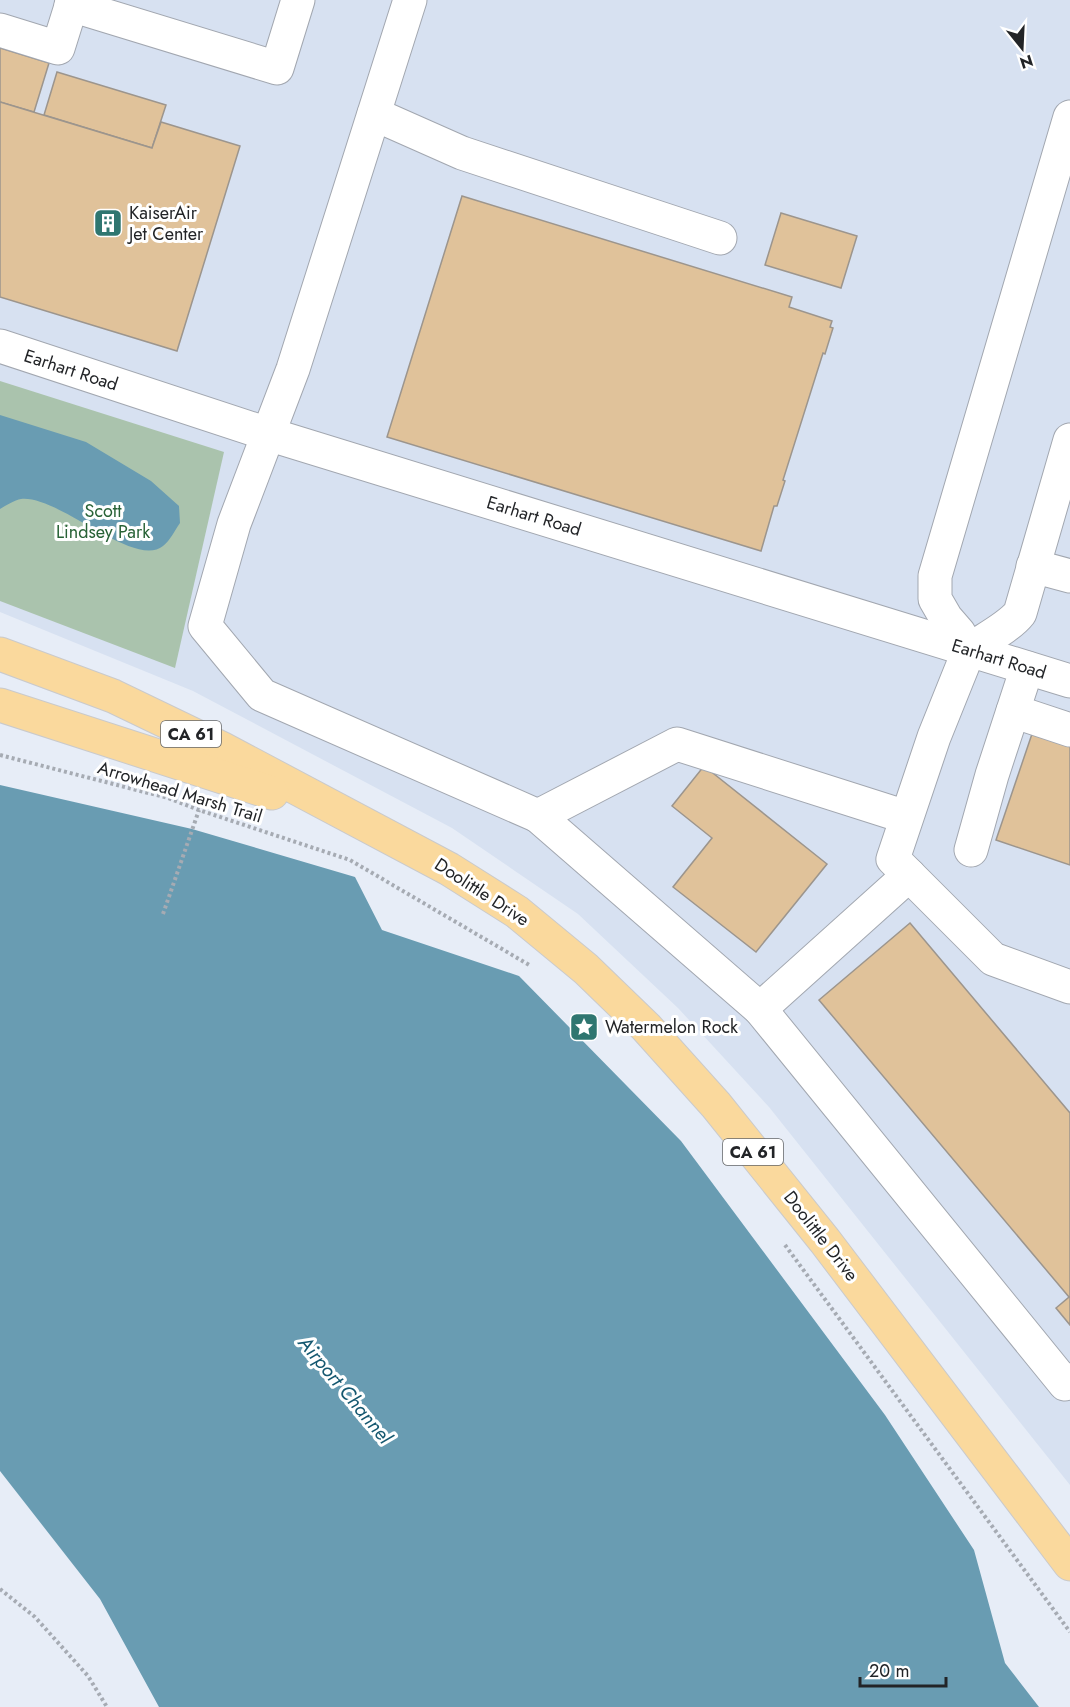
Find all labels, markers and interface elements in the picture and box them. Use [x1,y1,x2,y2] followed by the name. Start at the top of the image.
[992,18,1052,78] north arrow
[1017,49,1036,75] text: N
[127,200,204,247] place label: KaiserAir Jet Center
[92,207,124,239] building icon: KaiserAir Jet Center
[21,343,121,397] street label: Earhart Road
[484,489,584,543] street label: Earhart Road
[56,498,150,545] park label: Scott Lindsey Park
[949,632,1049,686] street label: Earhart Road
[161,721,221,747] road number: CA 61
[94,755,266,829] street label: Arrowhead Marsh Trail
[430,852,534,932] street label: Doolittle Drive
[568,1011,600,1043] place icon: Watermelon Rock
[605,1014,738,1040] place label: Watermelon Rock
[723,1139,783,1165] road number: CA 61
[777,1185,865,1287] street label: Doolittle Drive
[291,1329,400,1451] water label: Airport Channel
[860,1650,946,1688] scale bar
[869,1658,909,1684] text: 20 m

